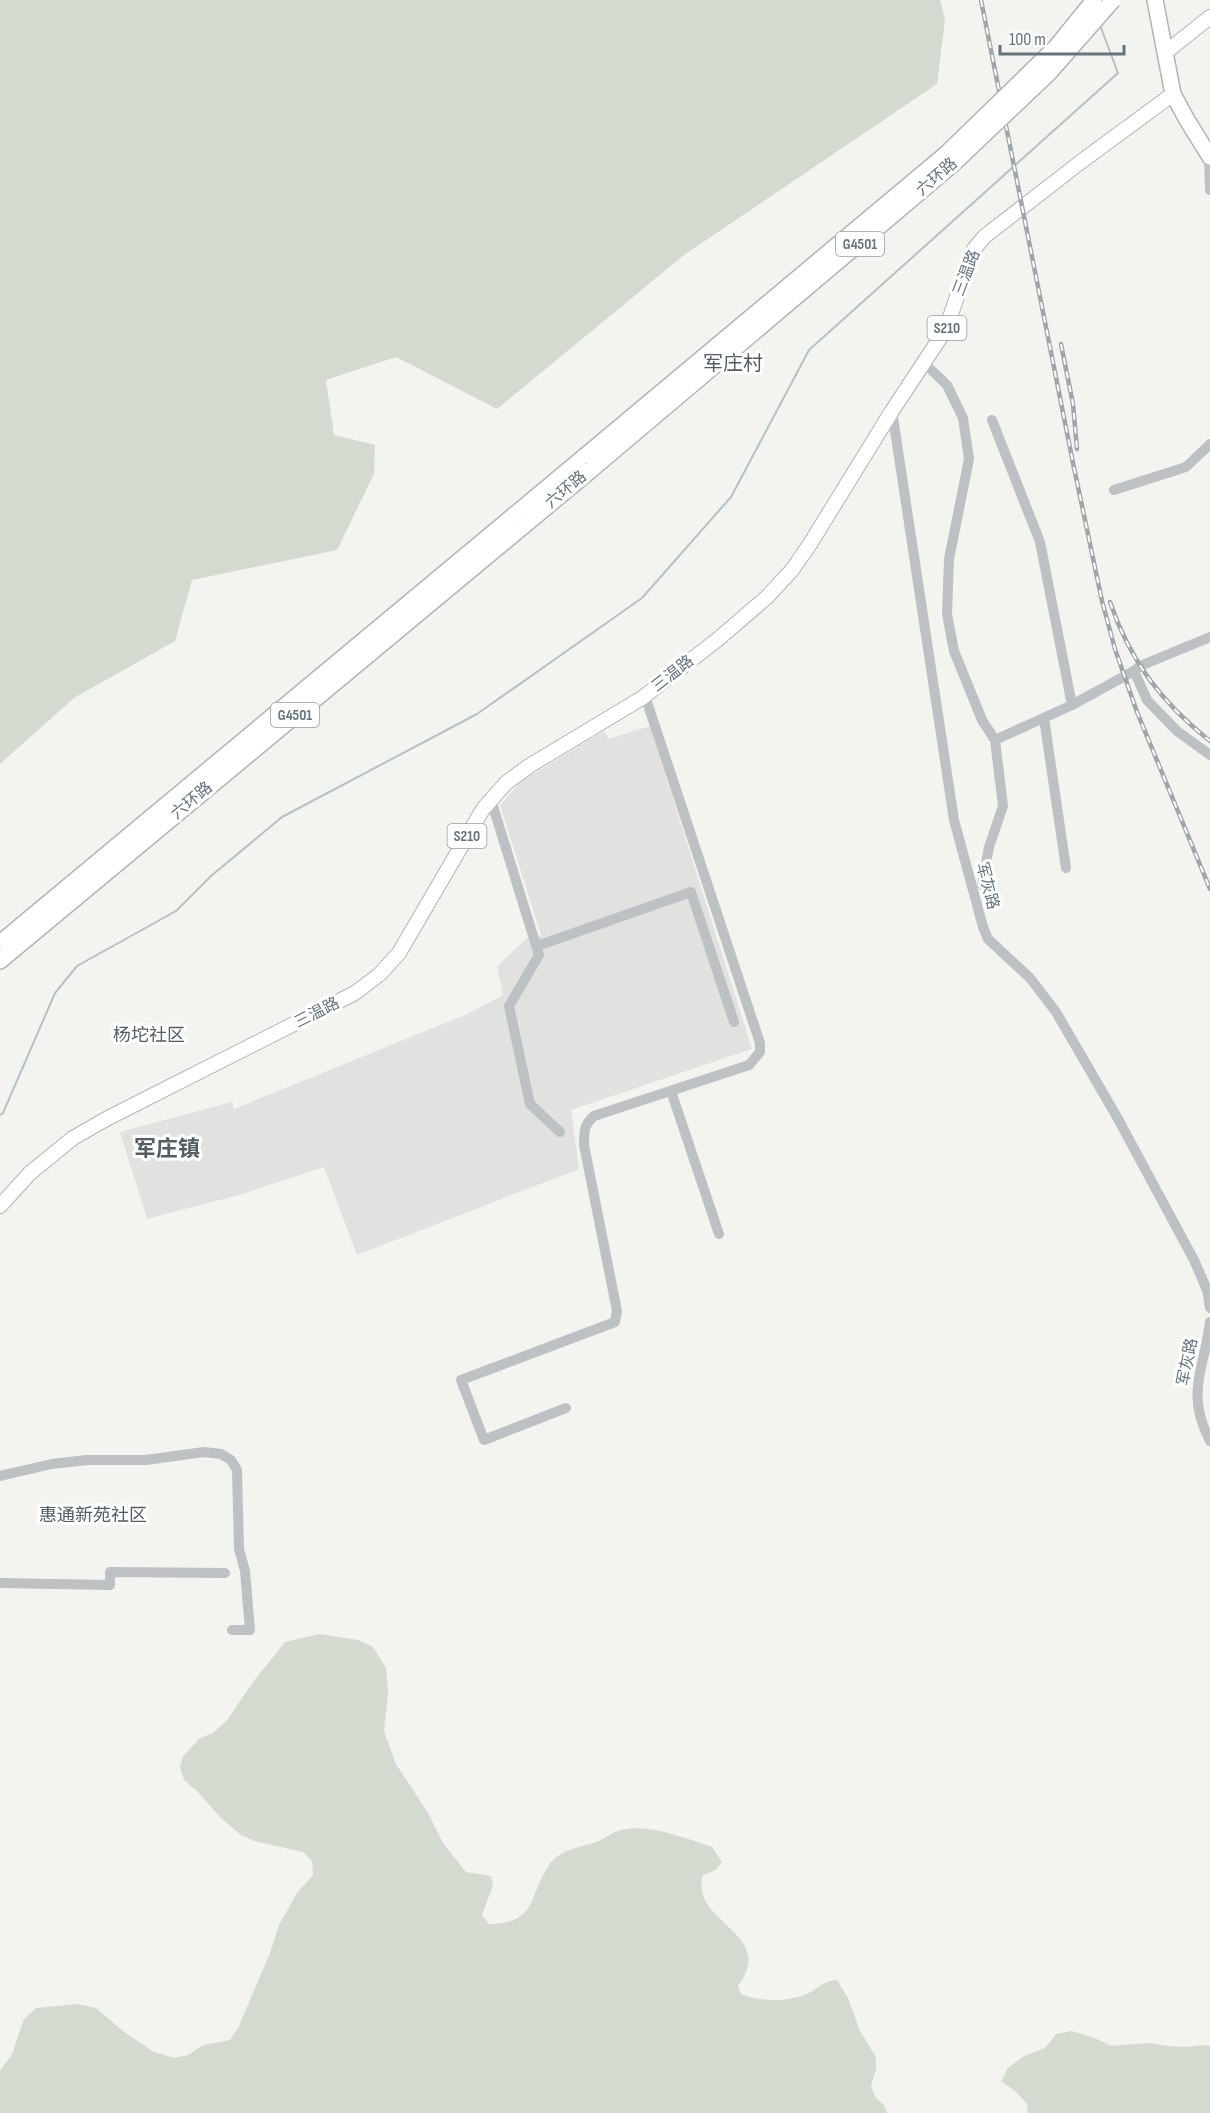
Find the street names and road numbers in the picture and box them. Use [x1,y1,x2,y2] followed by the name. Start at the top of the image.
[913,154,961,200] street label: 六环路
[836,232,884,256] road number: G4501
[950,247,984,299] street label: 三温路
[928,316,966,340] road number: S210
[542,467,590,513] street label: 六环路
[648,652,698,696] street label: 三温路
[271,703,319,727] road number: G4501
[168,778,216,824] street label: 六环路
[448,824,486,848] road number: S210
[972,860,1002,912] street label: 军灰路
[291,994,343,1032] street label: 三温路
[1174,1337,1202,1387] street label: 军灰路

